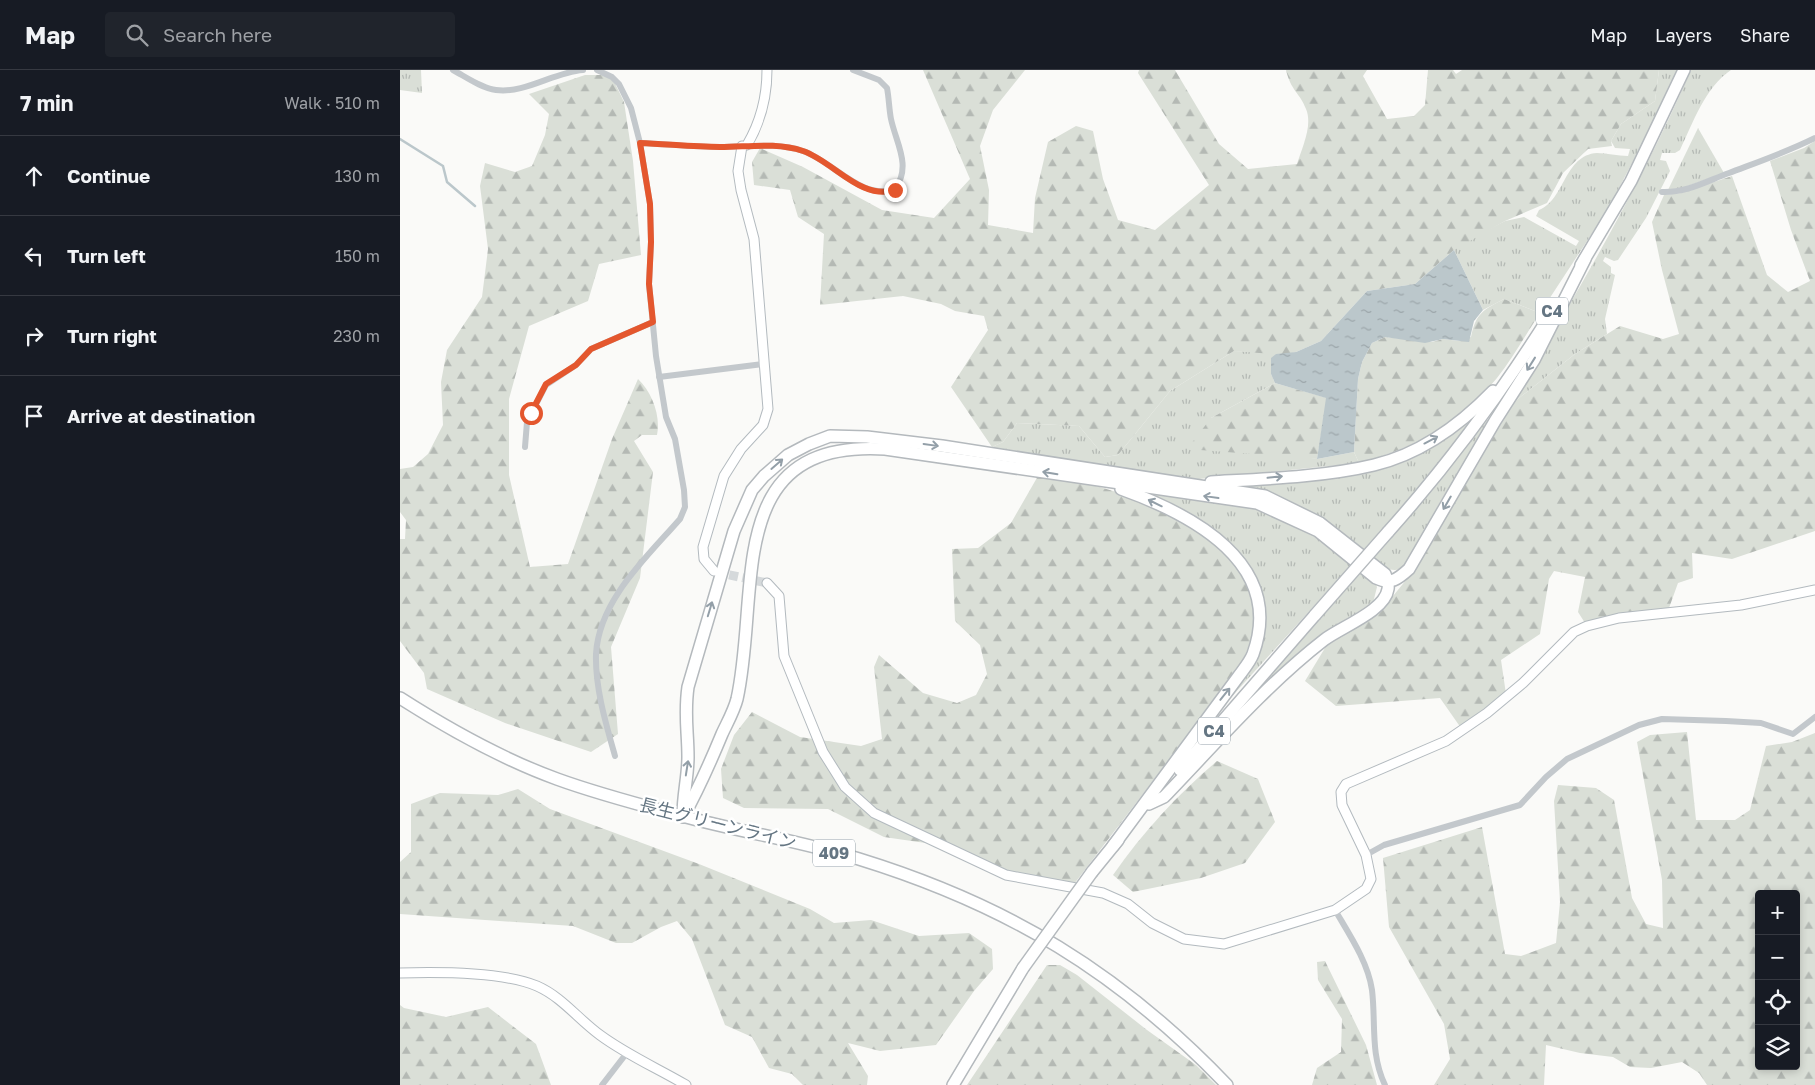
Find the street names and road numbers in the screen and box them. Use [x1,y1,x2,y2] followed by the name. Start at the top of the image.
[1536,298,1568,325] road number: C4
[1198,718,1230,744] road number: C4
[637,793,799,853] street label: 長生グリーンライン
[813,840,855,866] road number: 409

